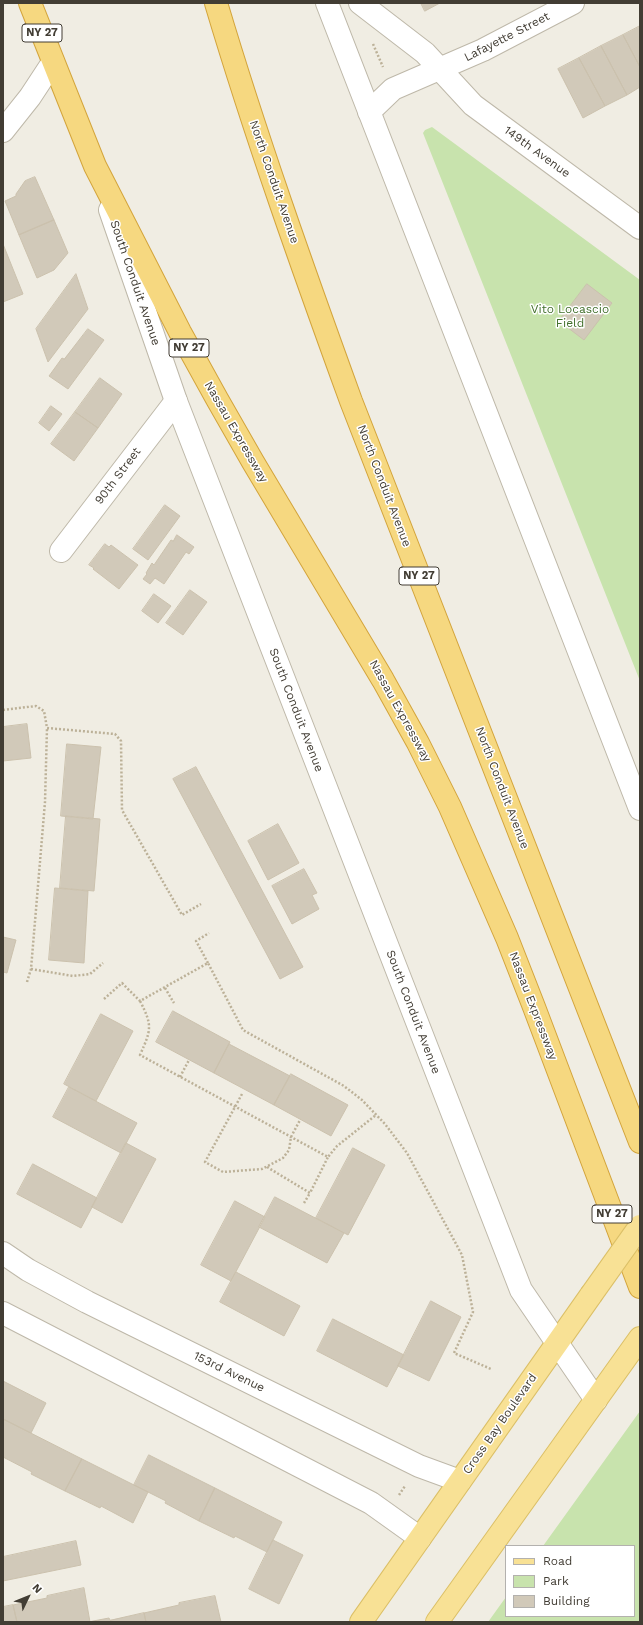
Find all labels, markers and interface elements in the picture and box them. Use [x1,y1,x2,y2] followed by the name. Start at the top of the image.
[462,9,552,65] street label: Lafayette Street
[22,24,62,42] road number: NY 27
[246,118,302,246] street label: North Conduit Avenue
[501,123,573,181] street label: 149th Avenue
[107,219,163,347] street label: South Conduit Avenue
[531,302,609,330] park label: Vito Locascio Field
[169,339,209,357] road number: NY 27
[201,379,271,485] street label: Nassau Expressway
[354,423,414,549] street label: North Conduit Avenue
[92,445,144,507] street label: 90th Street
[399,567,439,585] road number: NY 27
[266,646,326,774] street label: South Conduit Avenue
[366,657,434,765] street label: Nassau Expressway
[472,725,532,851] street label: North Conduit Avenue
[383,948,443,1076] street label: South Conduit Avenue
[506,950,560,1062] street label: Nassau Expressway
[592,1205,632,1223] road number: NY 27
[191,1349,267,1395] street label: 153rd Avenue
[460,1371,540,1477] street label: Cross Bay Boulevard
[505,1545,635,1617] legend
[543,1554,572,1568] text: Road
[543,1574,569,1588] text: Park
[8,1577,48,1617] north arrow
[30,1581,45,1596] text: N
[543,1594,590,1608] text: Building

